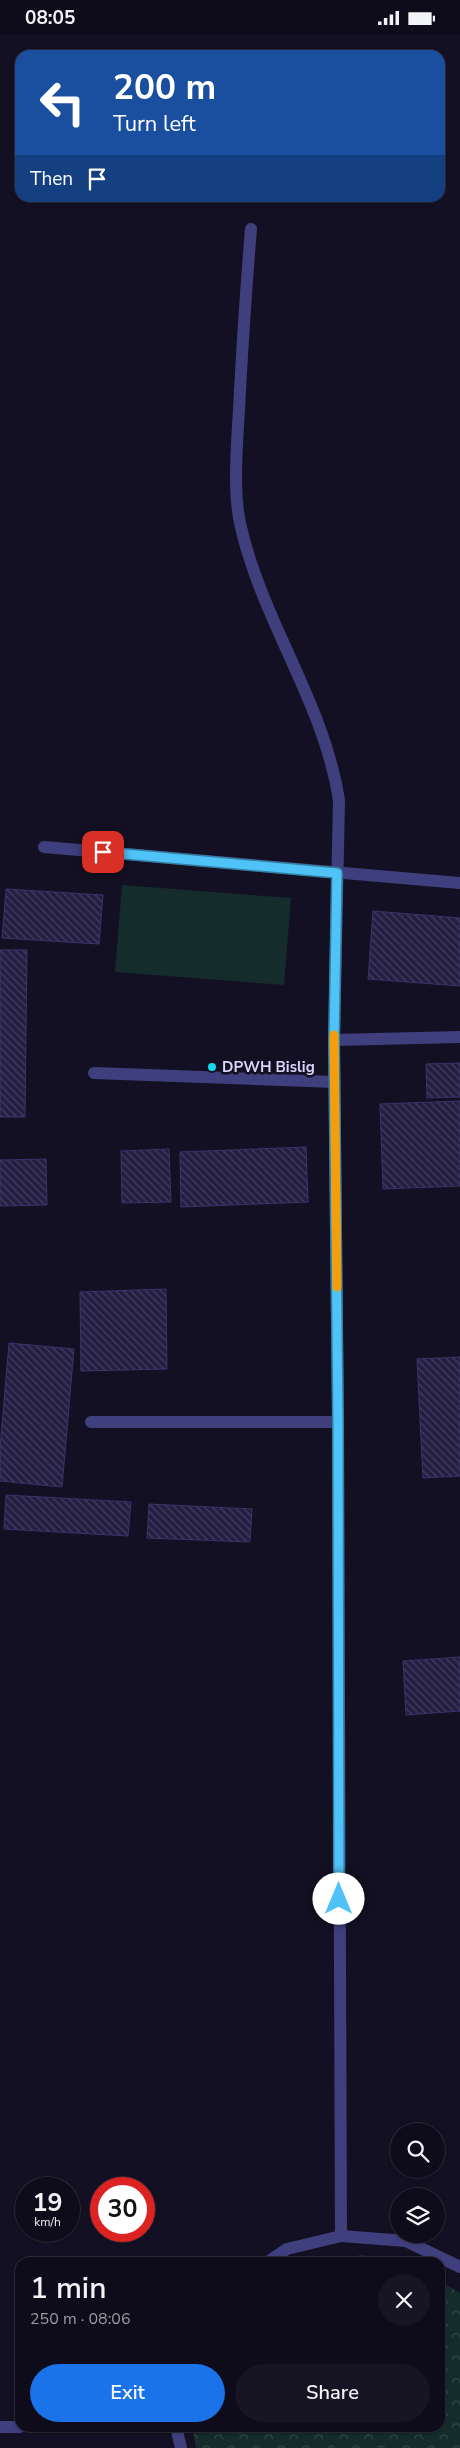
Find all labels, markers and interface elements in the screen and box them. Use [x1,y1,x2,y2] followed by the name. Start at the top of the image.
[25,5,75,31] text: 08:05
[113,64,216,111] text: 200 m
[30,70,95,135] icon: left
[113,109,196,139] text: Turn left
[83,165,111,193] icon: arrive
[30,166,73,192] text: Then
[82,831,124,873] pin
[89,838,117,866] icon: arrive
[222,1057,315,1077] place label: DPWH Bislig
[206,1061,218,1073] marker: DPWH Bislig
[312,1872,364,1924] position arrow
[390,2123,445,2243] map controls
[390,2123,445,2178] button: search
[90,2177,155,2242] speed limit sign: 30
[32,2186,63,2220] text: 19
[390,2188,445,2243] button: layers
[34,2214,61,2230] text: km/h
[30,2268,106,2309] text: 1 min
[378,2274,430,2326] button: close
[30,2308,131,2330] text: 250 m · 08:06
[30,2364,225,2422] button: Exit
[235,2364,430,2422] button: Share

